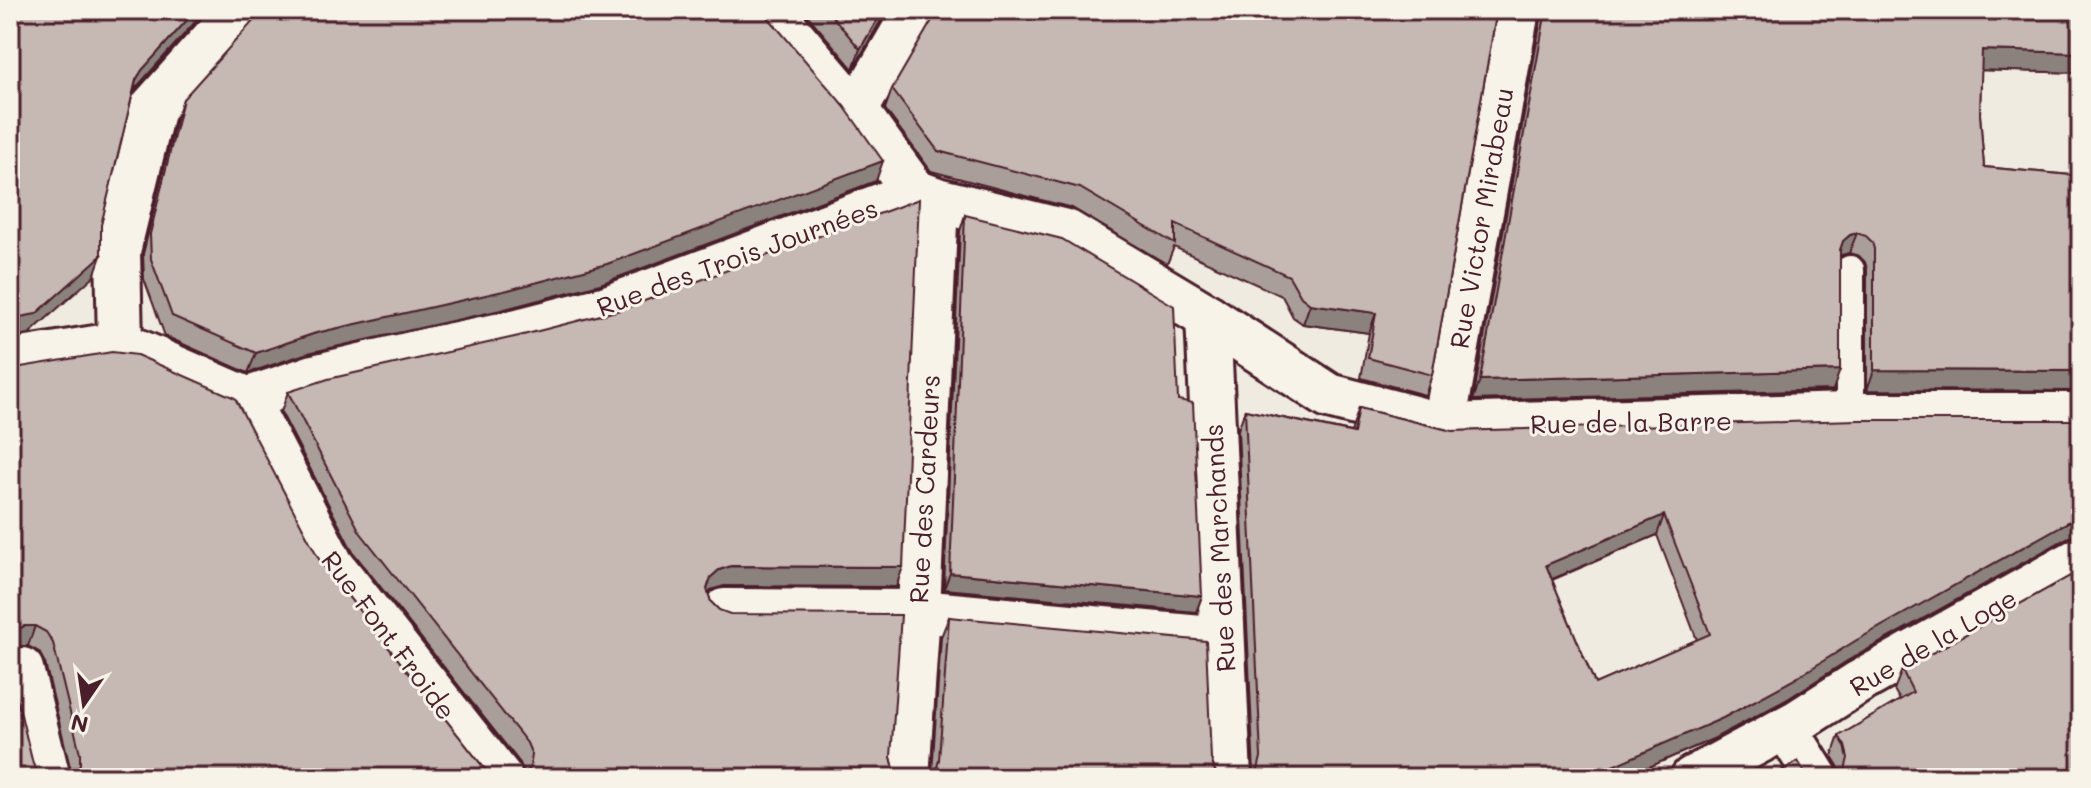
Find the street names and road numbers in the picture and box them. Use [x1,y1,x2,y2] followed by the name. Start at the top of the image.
[1441,85,1521,351] street label: Rue Victor Mirabeau
[592,190,882,324] street label: Rue des Trois Journées
[901,374,947,604] street label: Rue des Cardeurs
[1530,403,1732,441] street label: Rue de la Barre
[1196,423,1242,673] street label: Rue des Marchands
[314,544,464,726] street label: Rue Font Froide
[1843,580,2023,704] street label: Rue de la Loge

